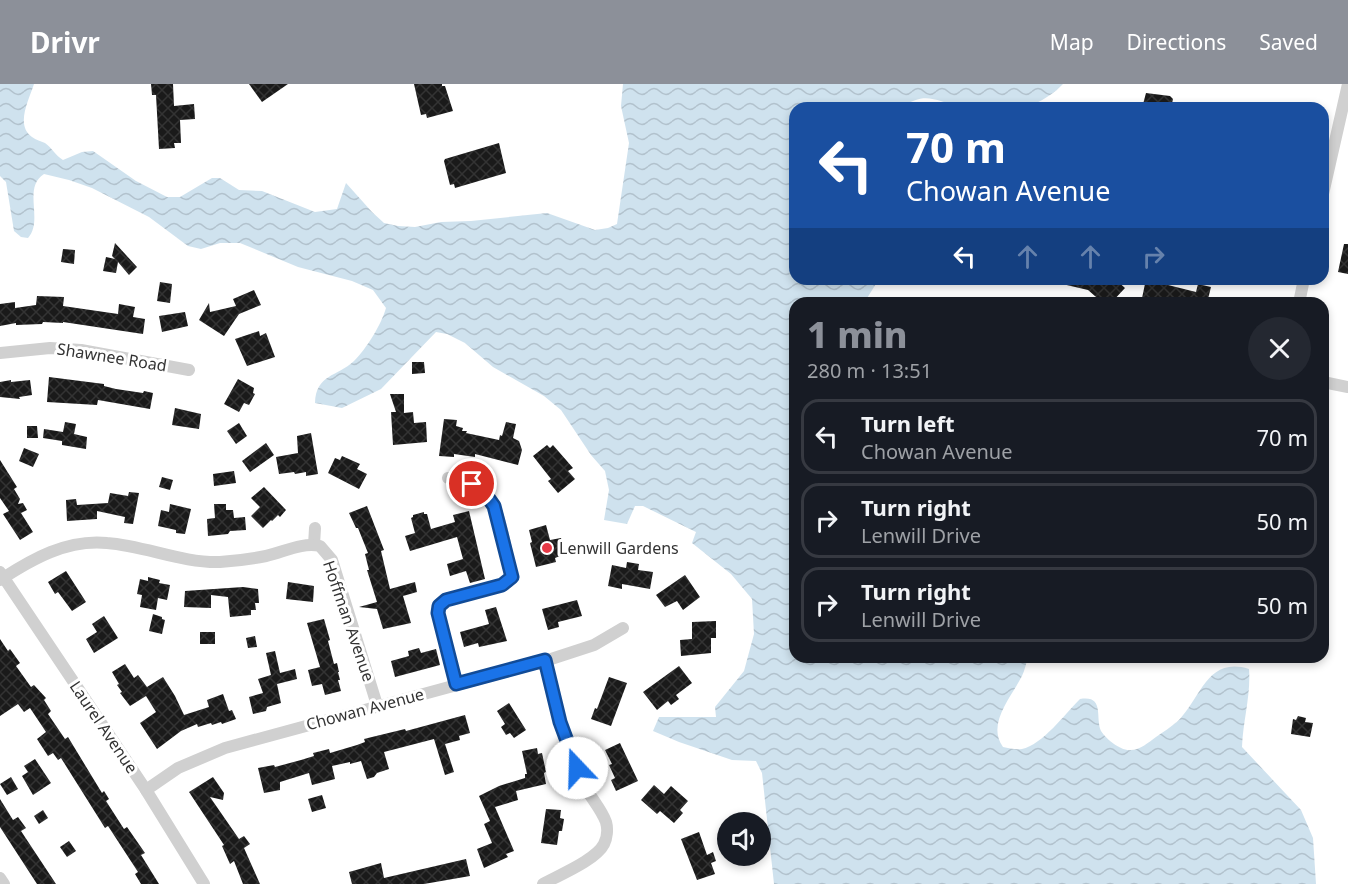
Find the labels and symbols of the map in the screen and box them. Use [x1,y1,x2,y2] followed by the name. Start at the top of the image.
[56,337,168,377] street label: Shawnee Road
[446,458,497,509] pin
[559,537,679,559] place label: Lenwill Gardens
[540,541,554,555] marker: Lenwill Gardens
[318,558,380,684] street label: Hoffman Avenue
[65,676,143,778] street label: Laurel Avenue
[304,683,426,735] street label: Chowan Avenue
[545,736,609,800] position arrow

